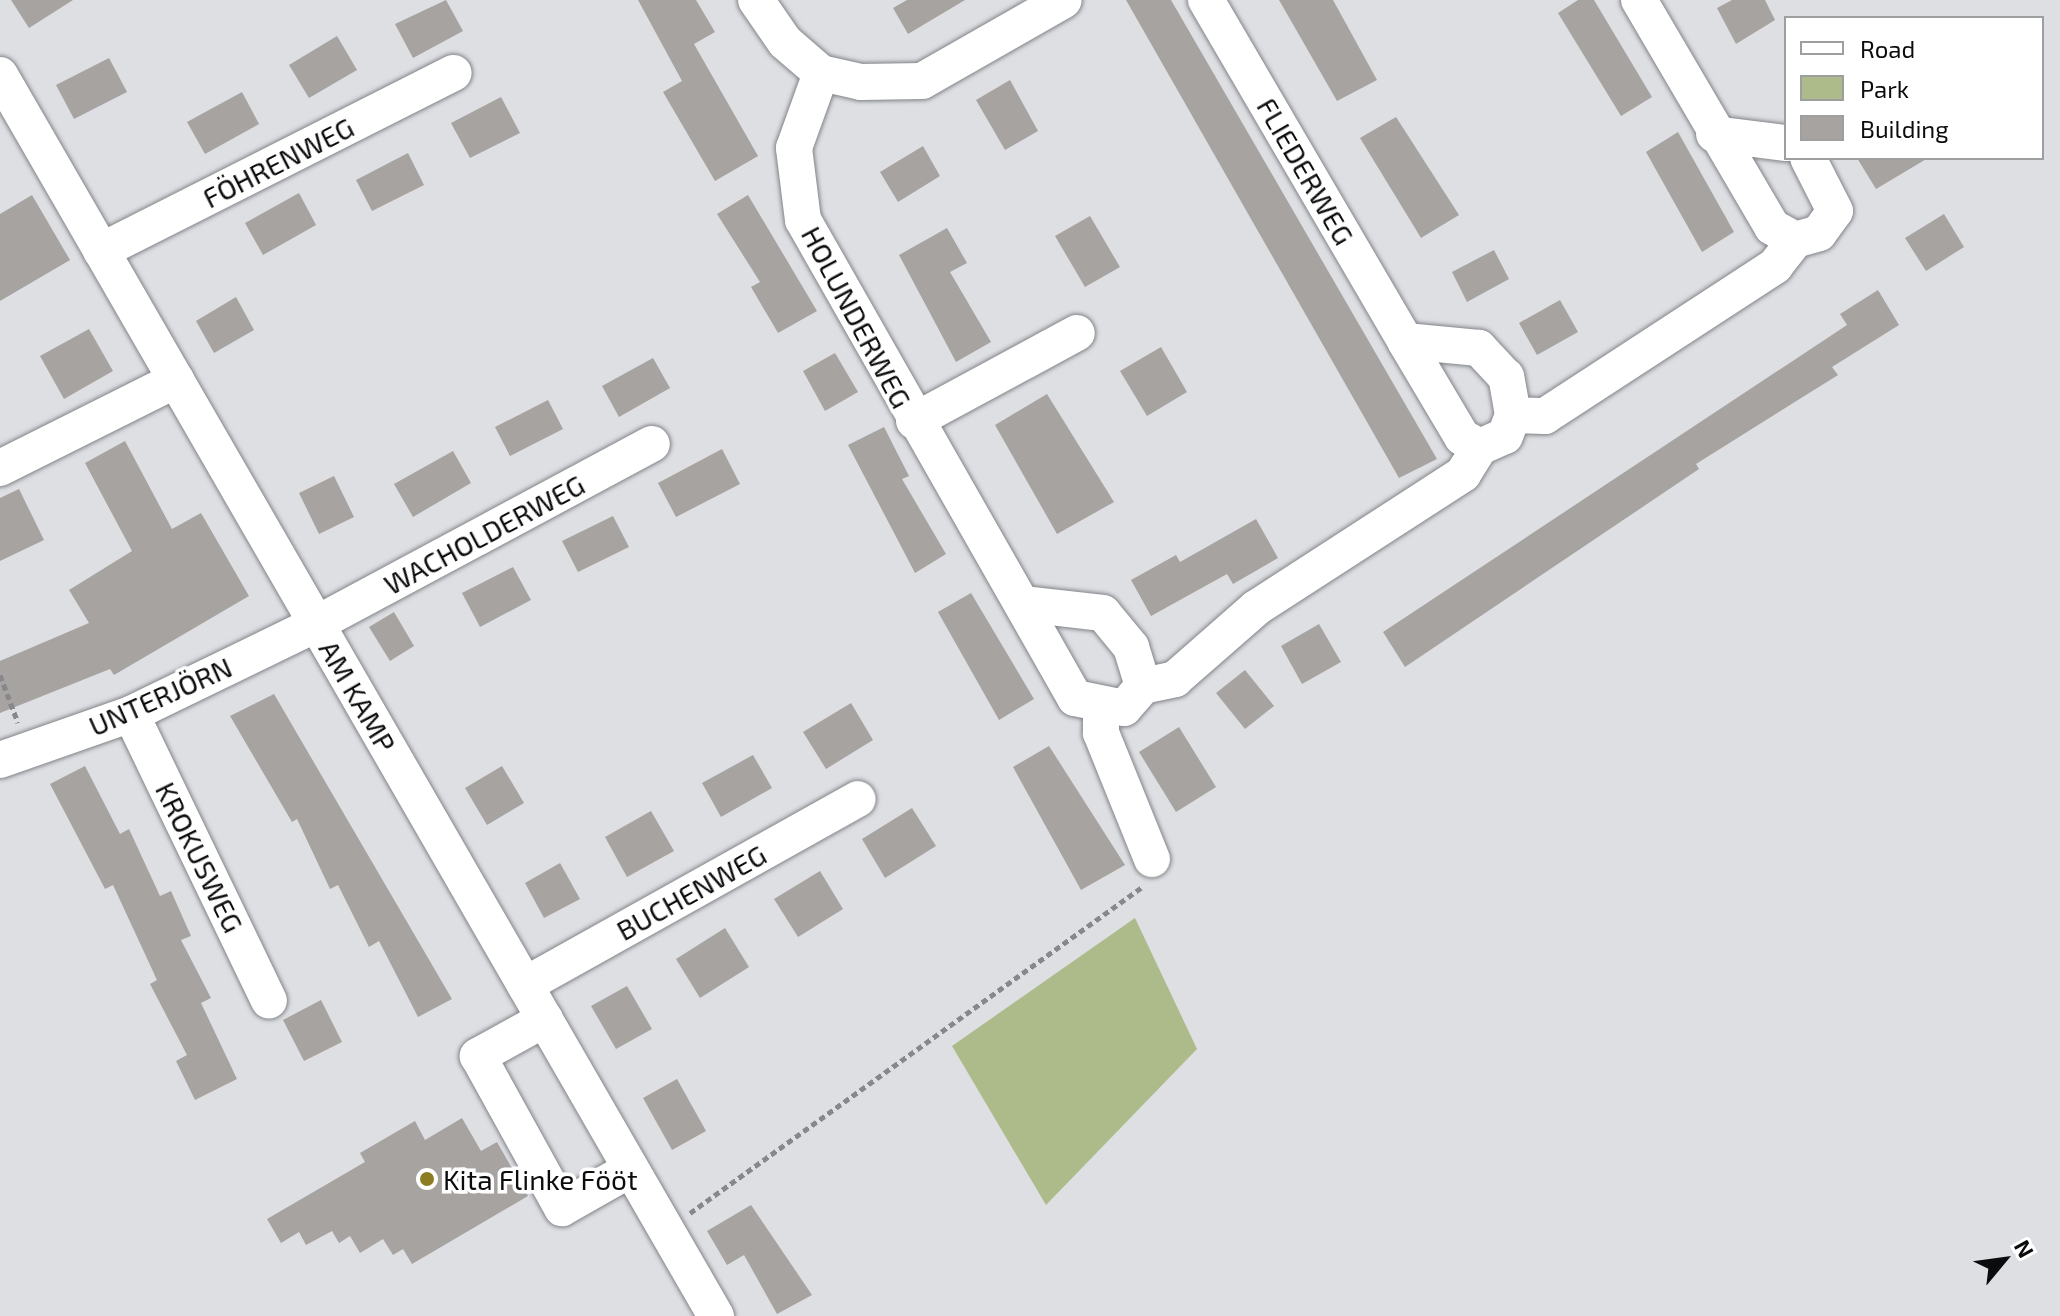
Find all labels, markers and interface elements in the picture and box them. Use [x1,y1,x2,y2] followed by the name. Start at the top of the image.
[1784,16,2044,160] legend
[1860,34,1915,63] text: Road
[1860,74,1909,103] text: Park
[1251,92,1361,250] street label: FLIEDERWEG
[197,110,359,214] street label: FÖHRENWEG
[1860,114,1949,143] text: Building
[795,220,919,414] street label: HOLUNDERWEG
[378,467,590,601] street label: WACHOLDERWEG
[313,634,403,758] street label: AM KAMP
[83,650,237,742] street label: UNTERJÖRN
[149,776,251,938] street label: KROKUSWEG
[610,837,772,947] street label: BUCHENWEG
[443,1162,638,1196] place label: Kita Flinke Fööt
[418,1170,436,1188] marker: Kita Flinke Fööt
[1964,1220,2044,1300] north arrow
[2010,1235,2040,1262] text: N

